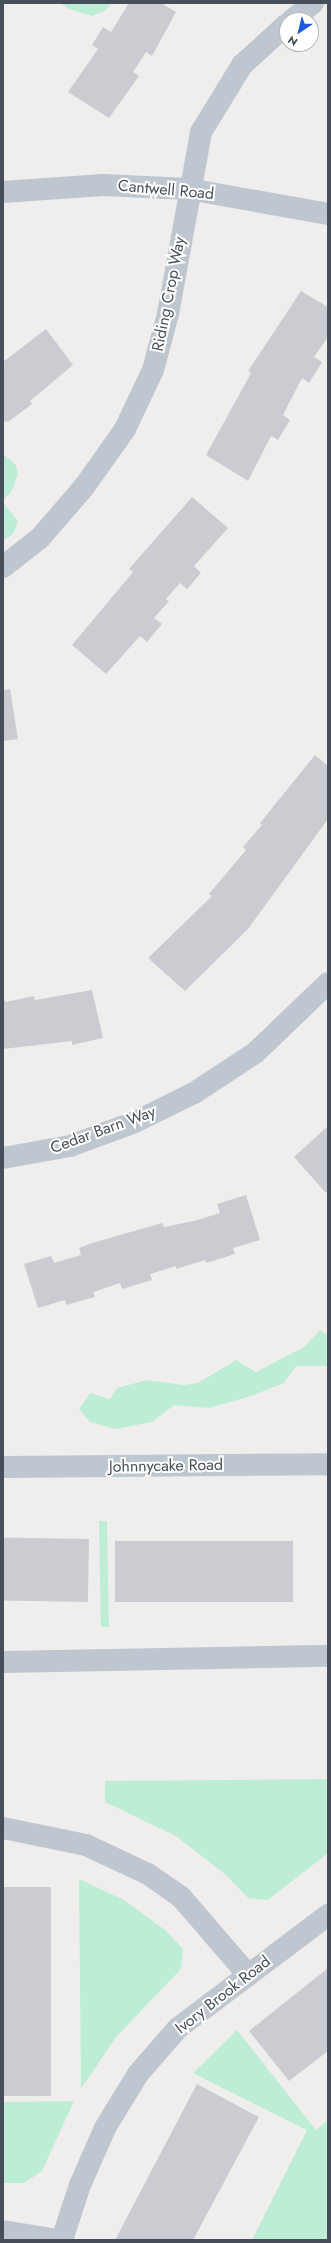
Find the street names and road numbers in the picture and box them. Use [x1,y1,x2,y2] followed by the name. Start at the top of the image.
[117,176,215,204] street label: Cantwell Road
[148,235,190,353] street label: Riding Crop Way
[48,1102,158,1158] street label: Cedar Barn Way
[109,1455,223,1477] street label: Johnnycake Road
[172,1952,274,2038] street label: Ivory Brook Road

